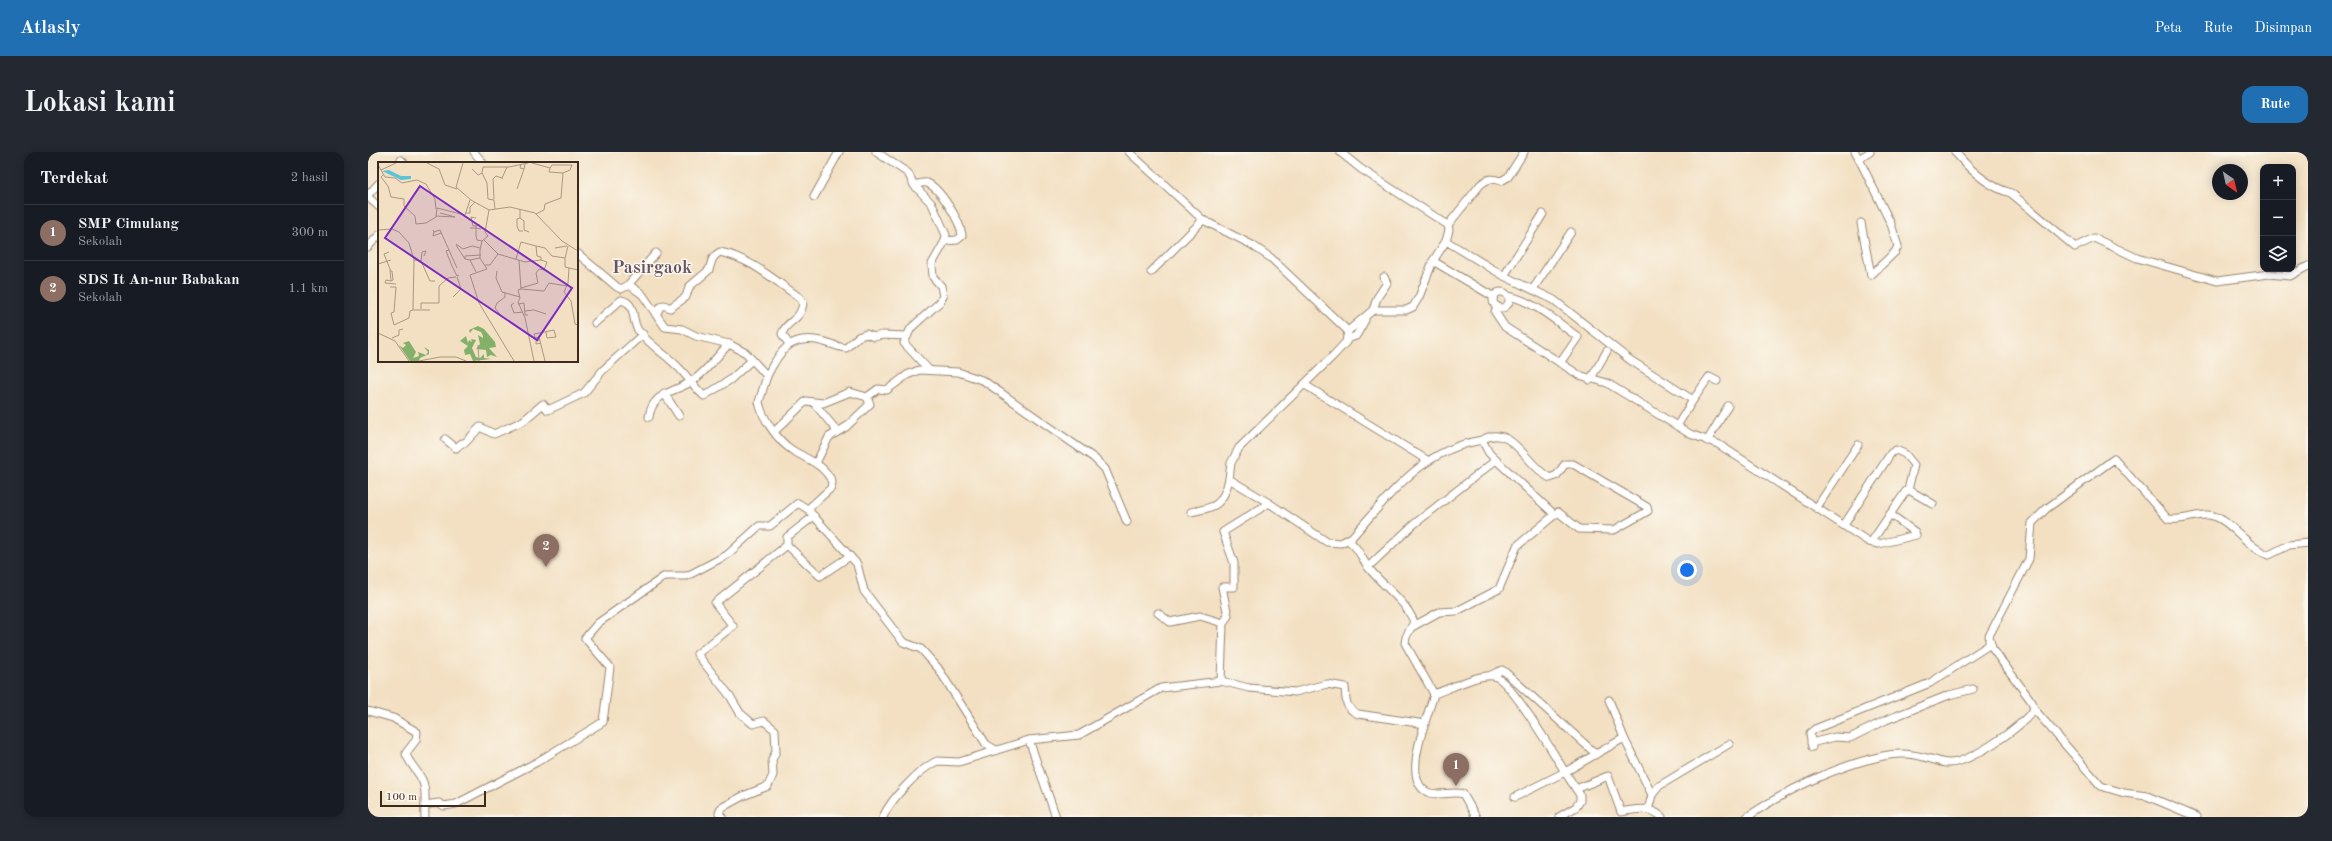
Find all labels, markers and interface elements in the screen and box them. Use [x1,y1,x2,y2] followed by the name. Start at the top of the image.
[20,19,81,38] text: Atlasly
[2155,21,2182,35] text: Peta
[2204,21,2233,35] text: Rute
[2255,21,2312,35] text: Disimpan
[2242,86,2308,123] button: Rute
[24,90,176,118] text: Lokasi kami
[378,162,578,362] inset map
[2212,164,2248,200] north arrow
[2260,164,2296,272] map controls
[2260,164,2296,200] button: +
[40,170,108,187] text: Terdekat
[291,171,328,184] text: 2 hasil
[2260,200,2296,236] button: −
[78,217,179,232] text: SMP Cimulang
[49,226,57,239] text: 1
[291,226,328,239] text: 300 m
[78,235,122,248] text: Sekolah
[2260,236,2296,272] button: layers
[612,259,692,277] district label: Pasirgaok
[78,273,240,288] text: SDS It An-nur Babakan
[49,282,57,295] text: 2
[289,282,328,295] text: 1.1 km
[78,291,122,304] text: Sekolah
[533,534,559,567] pin: 2
[1677,560,1697,580] your location
[1443,753,1469,786] pin: 1
[380,789,486,808] scale bar
[386,792,417,803] text: 100 m

